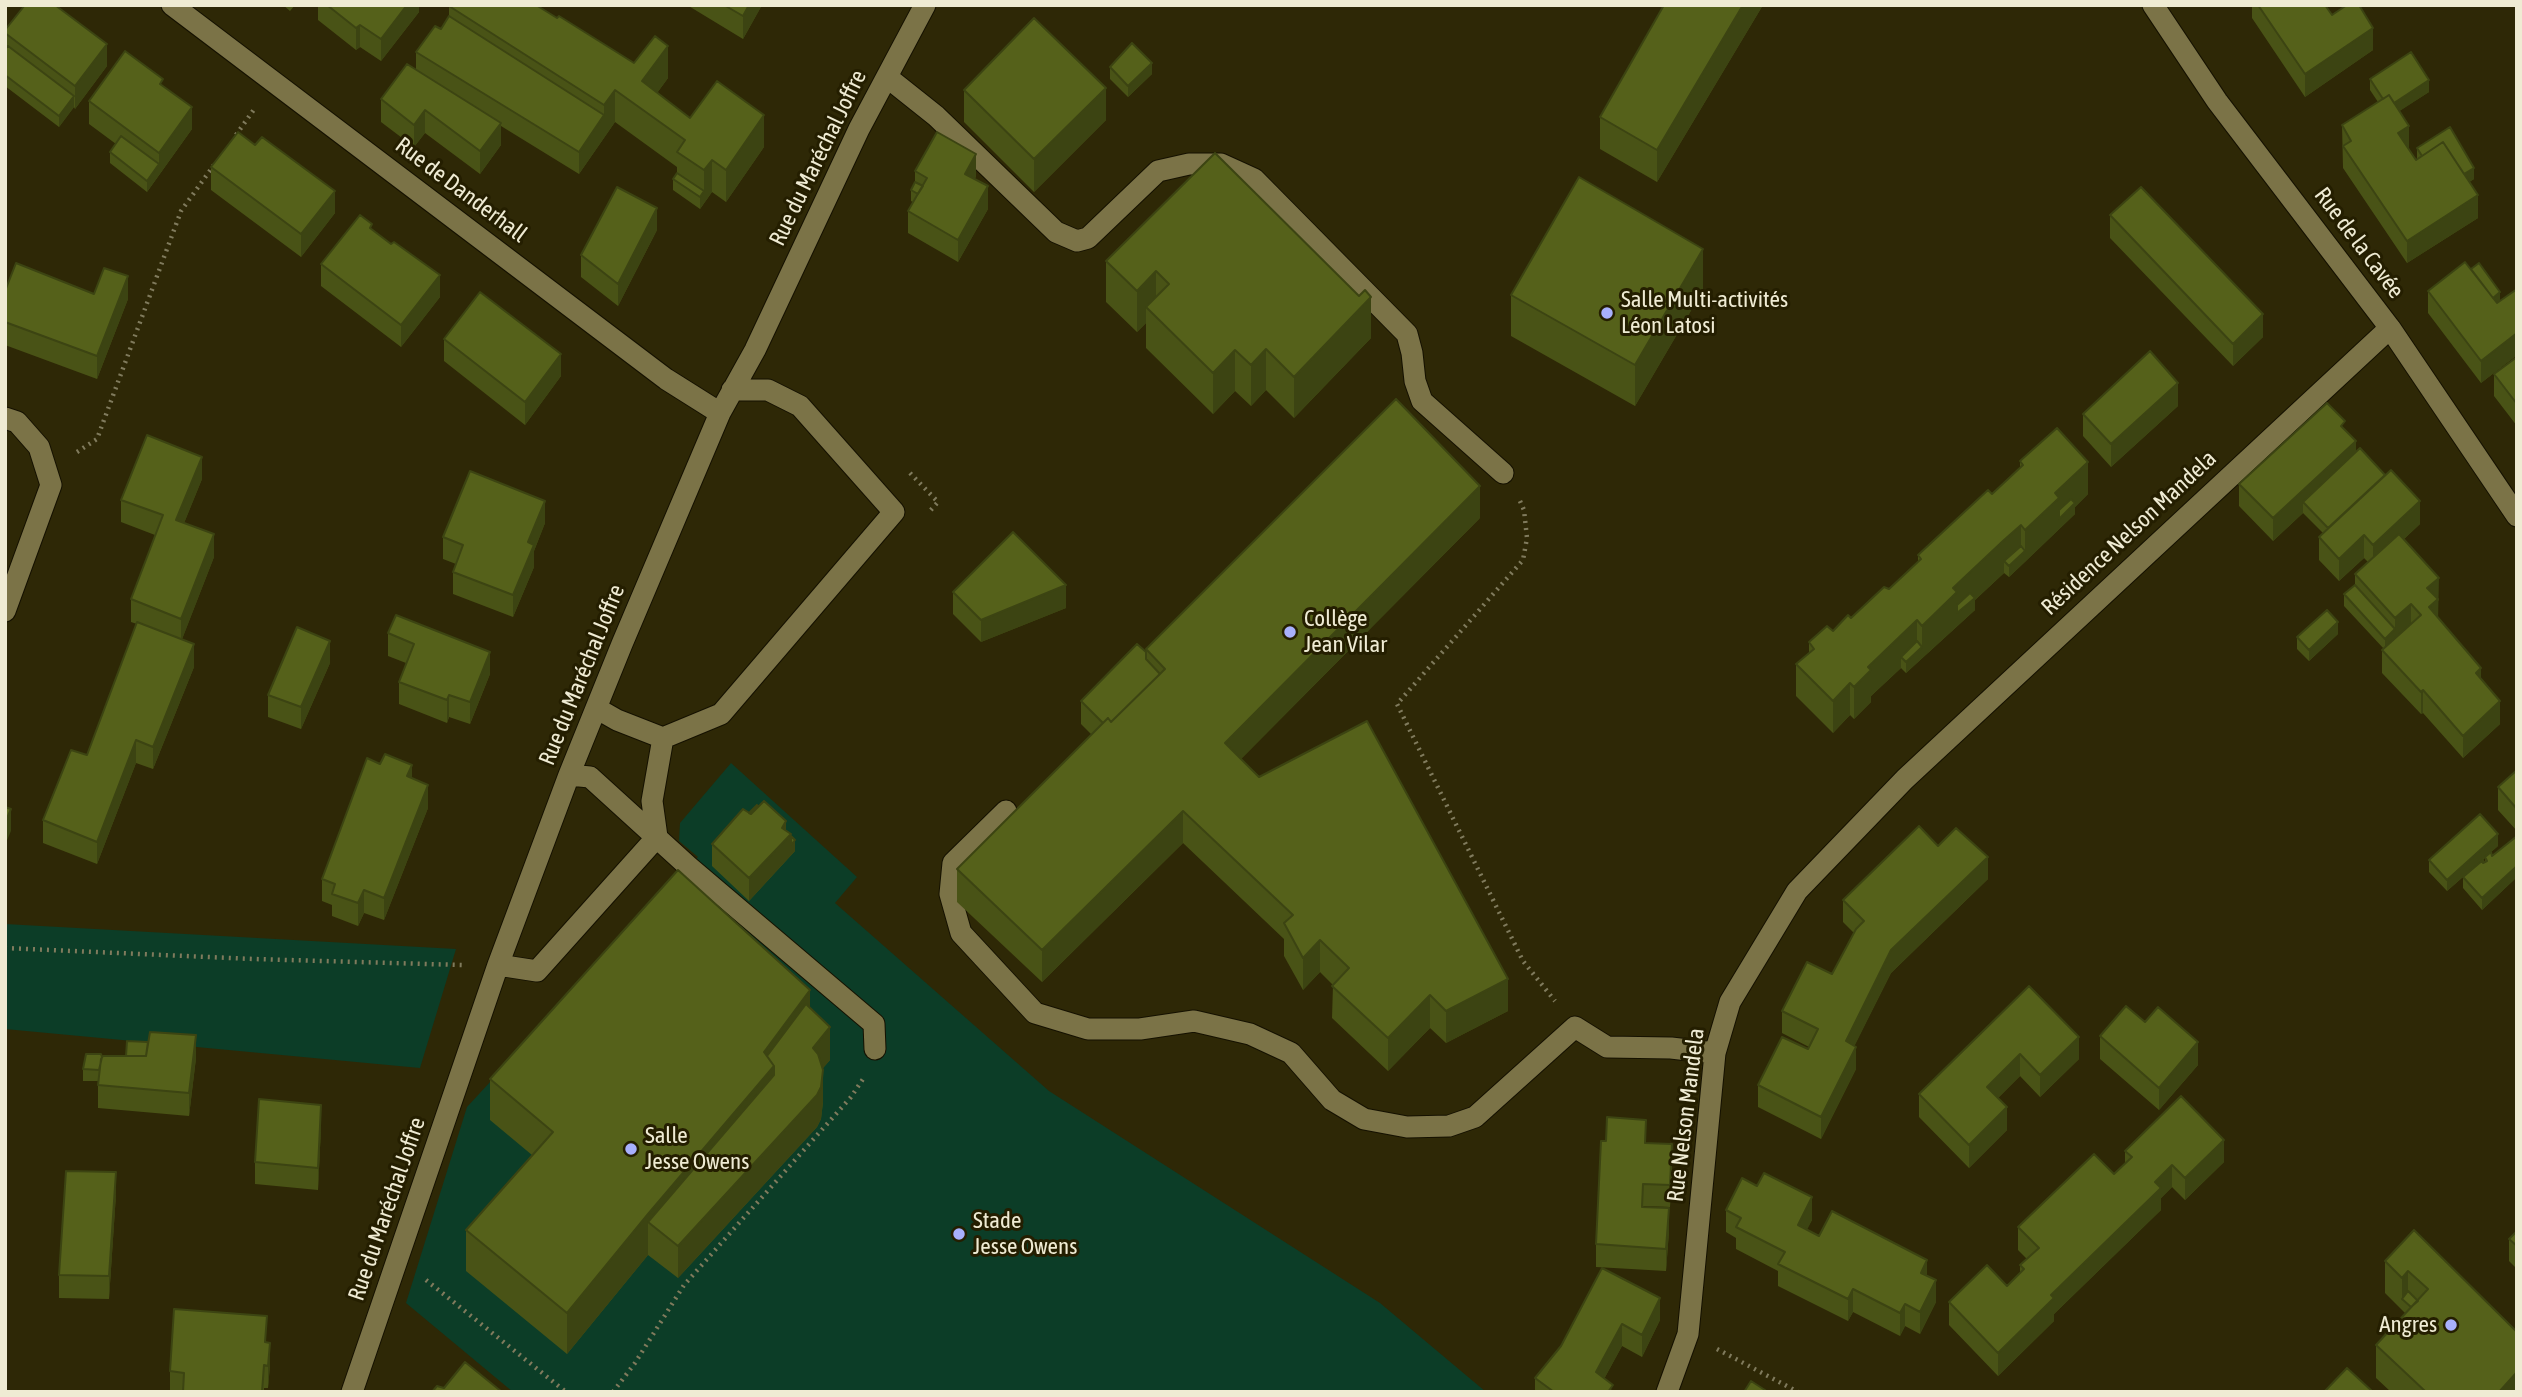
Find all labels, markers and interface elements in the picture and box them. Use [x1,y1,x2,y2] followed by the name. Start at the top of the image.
[764,66,872,250] street label: Rue du Maréchal Joffre
[390,132,532,248] street label: Rue de Danderhall
[2308,182,2410,304] street label: Rue de la Cavée
[1621,286,1788,340] place label: Salle Multi-activités Léon Latosi
[1599,305,1615,321] marker: Salle Multi-activités Léon Latosi
[2036,445,2222,621] street label: Résidence Nelson Mandela
[533,581,631,769] street label: Rue du Maréchal Joffre
[1304,605,1387,659] place label: Collège Jean Vilar
[1282,624,1298,640] marker: Collège Jean Vilar
[1662,1027,1710,1203] street label: Rue Nelson Mandela
[343,1114,431,1304] street label: Rue du Maréchal Joffre
[645,1122,749,1176] place label: Salle Jesse Owens
[623,1141,639,1157] marker: Salle Jesse Owens
[973,1207,1077,1261] place label: Stade Jesse Owens
[951,1226,967,1242] marker: Stade Jesse Owens
[2379,1311,2437,1339] place label: Angres
[2443,1317,2459,1333] marker: Angres

